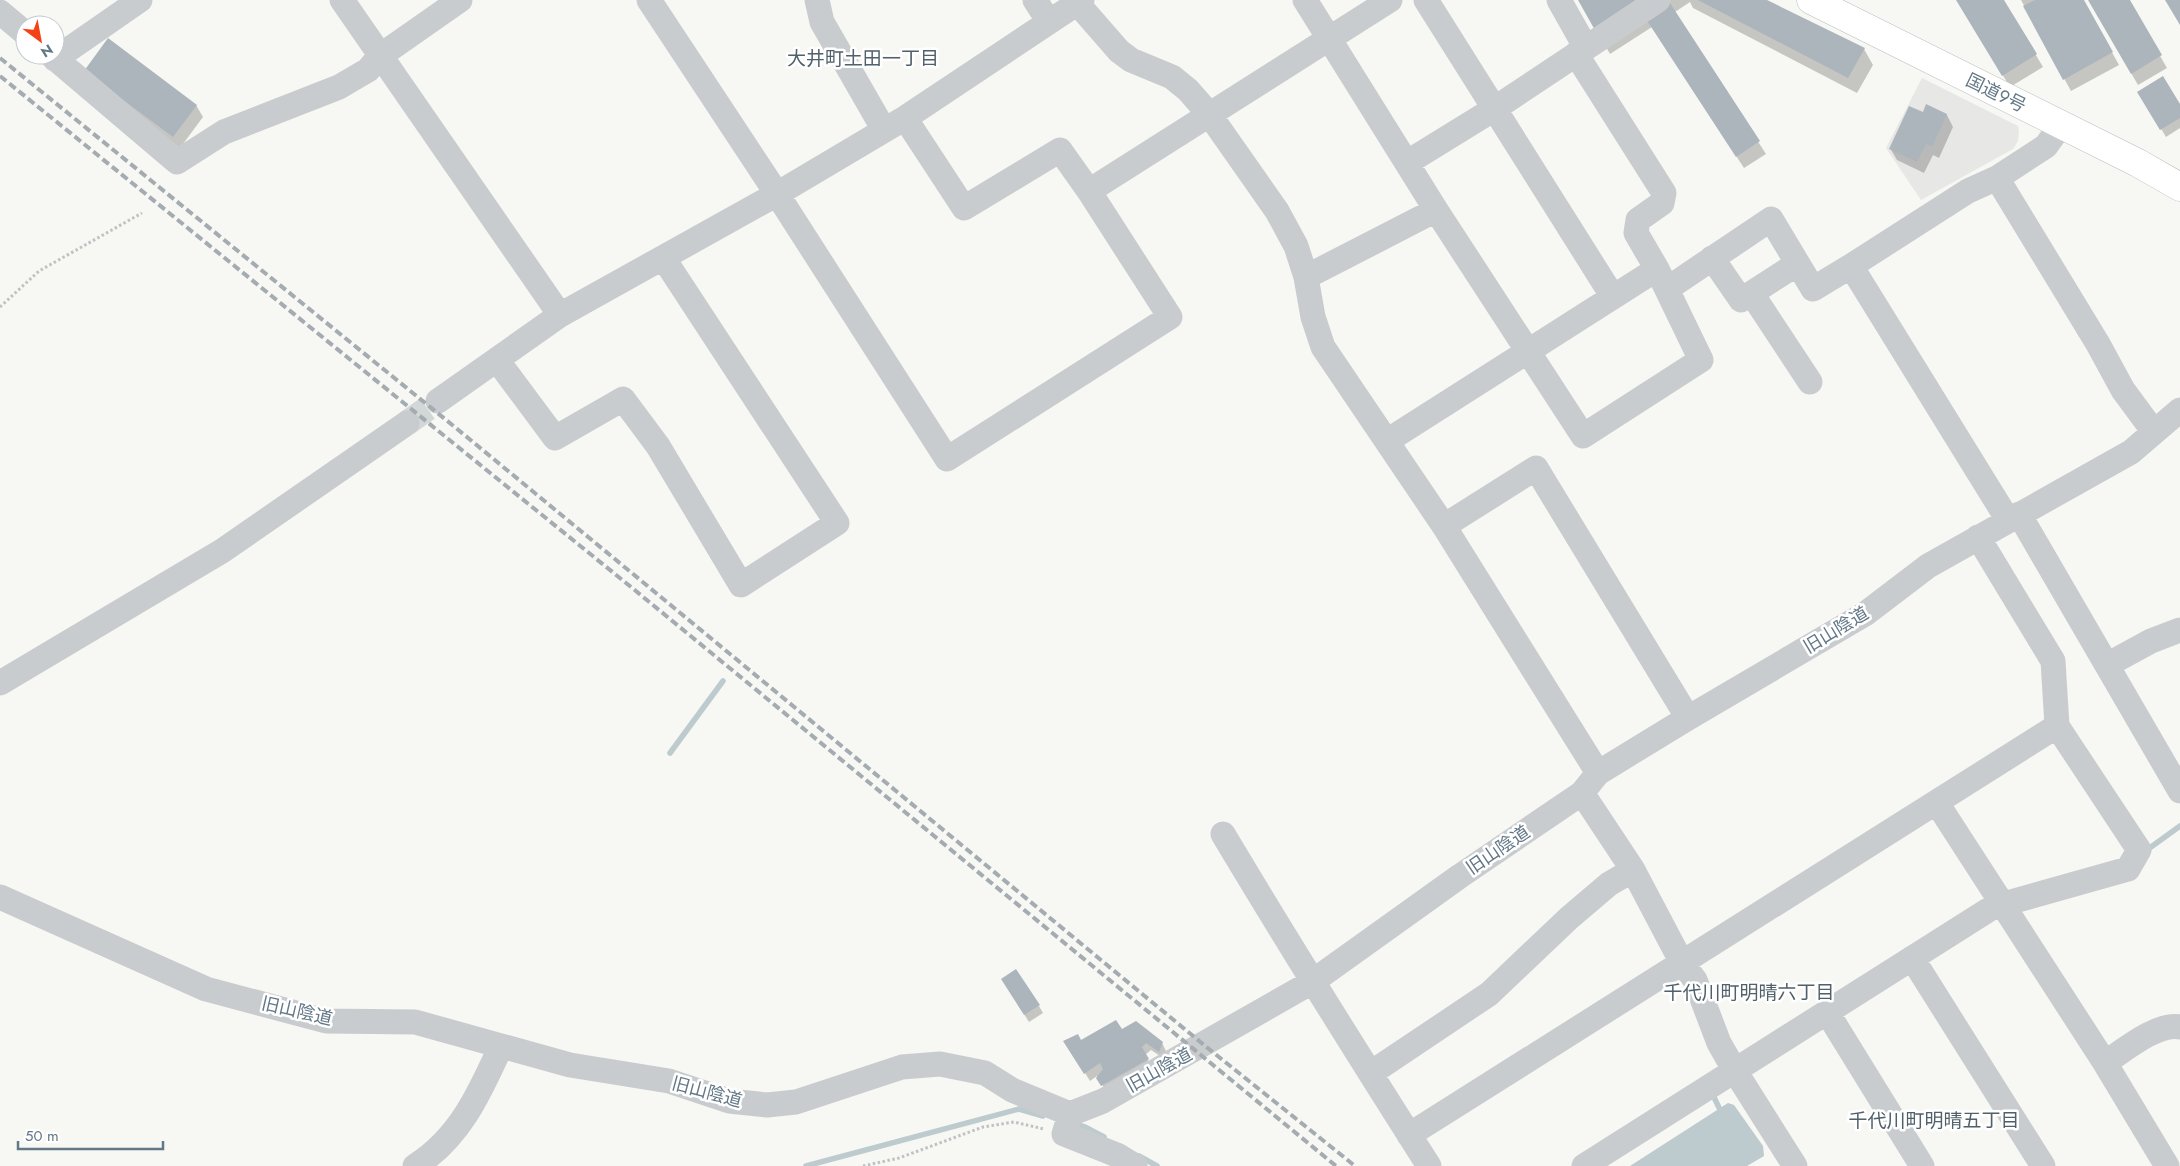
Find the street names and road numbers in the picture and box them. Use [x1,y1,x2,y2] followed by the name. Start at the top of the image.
[1961,67,2031,119] street label: 国道9号
[1798,600,1874,660] street label: 旧山陰道
[1461,819,1535,881] street label: 旧山陰道
[259,990,335,1032] street label: 旧山陰道
[1121,1041,1197,1099] street label: 旧山陰道
[669,1070,745,1114] street label: 旧山陰道

